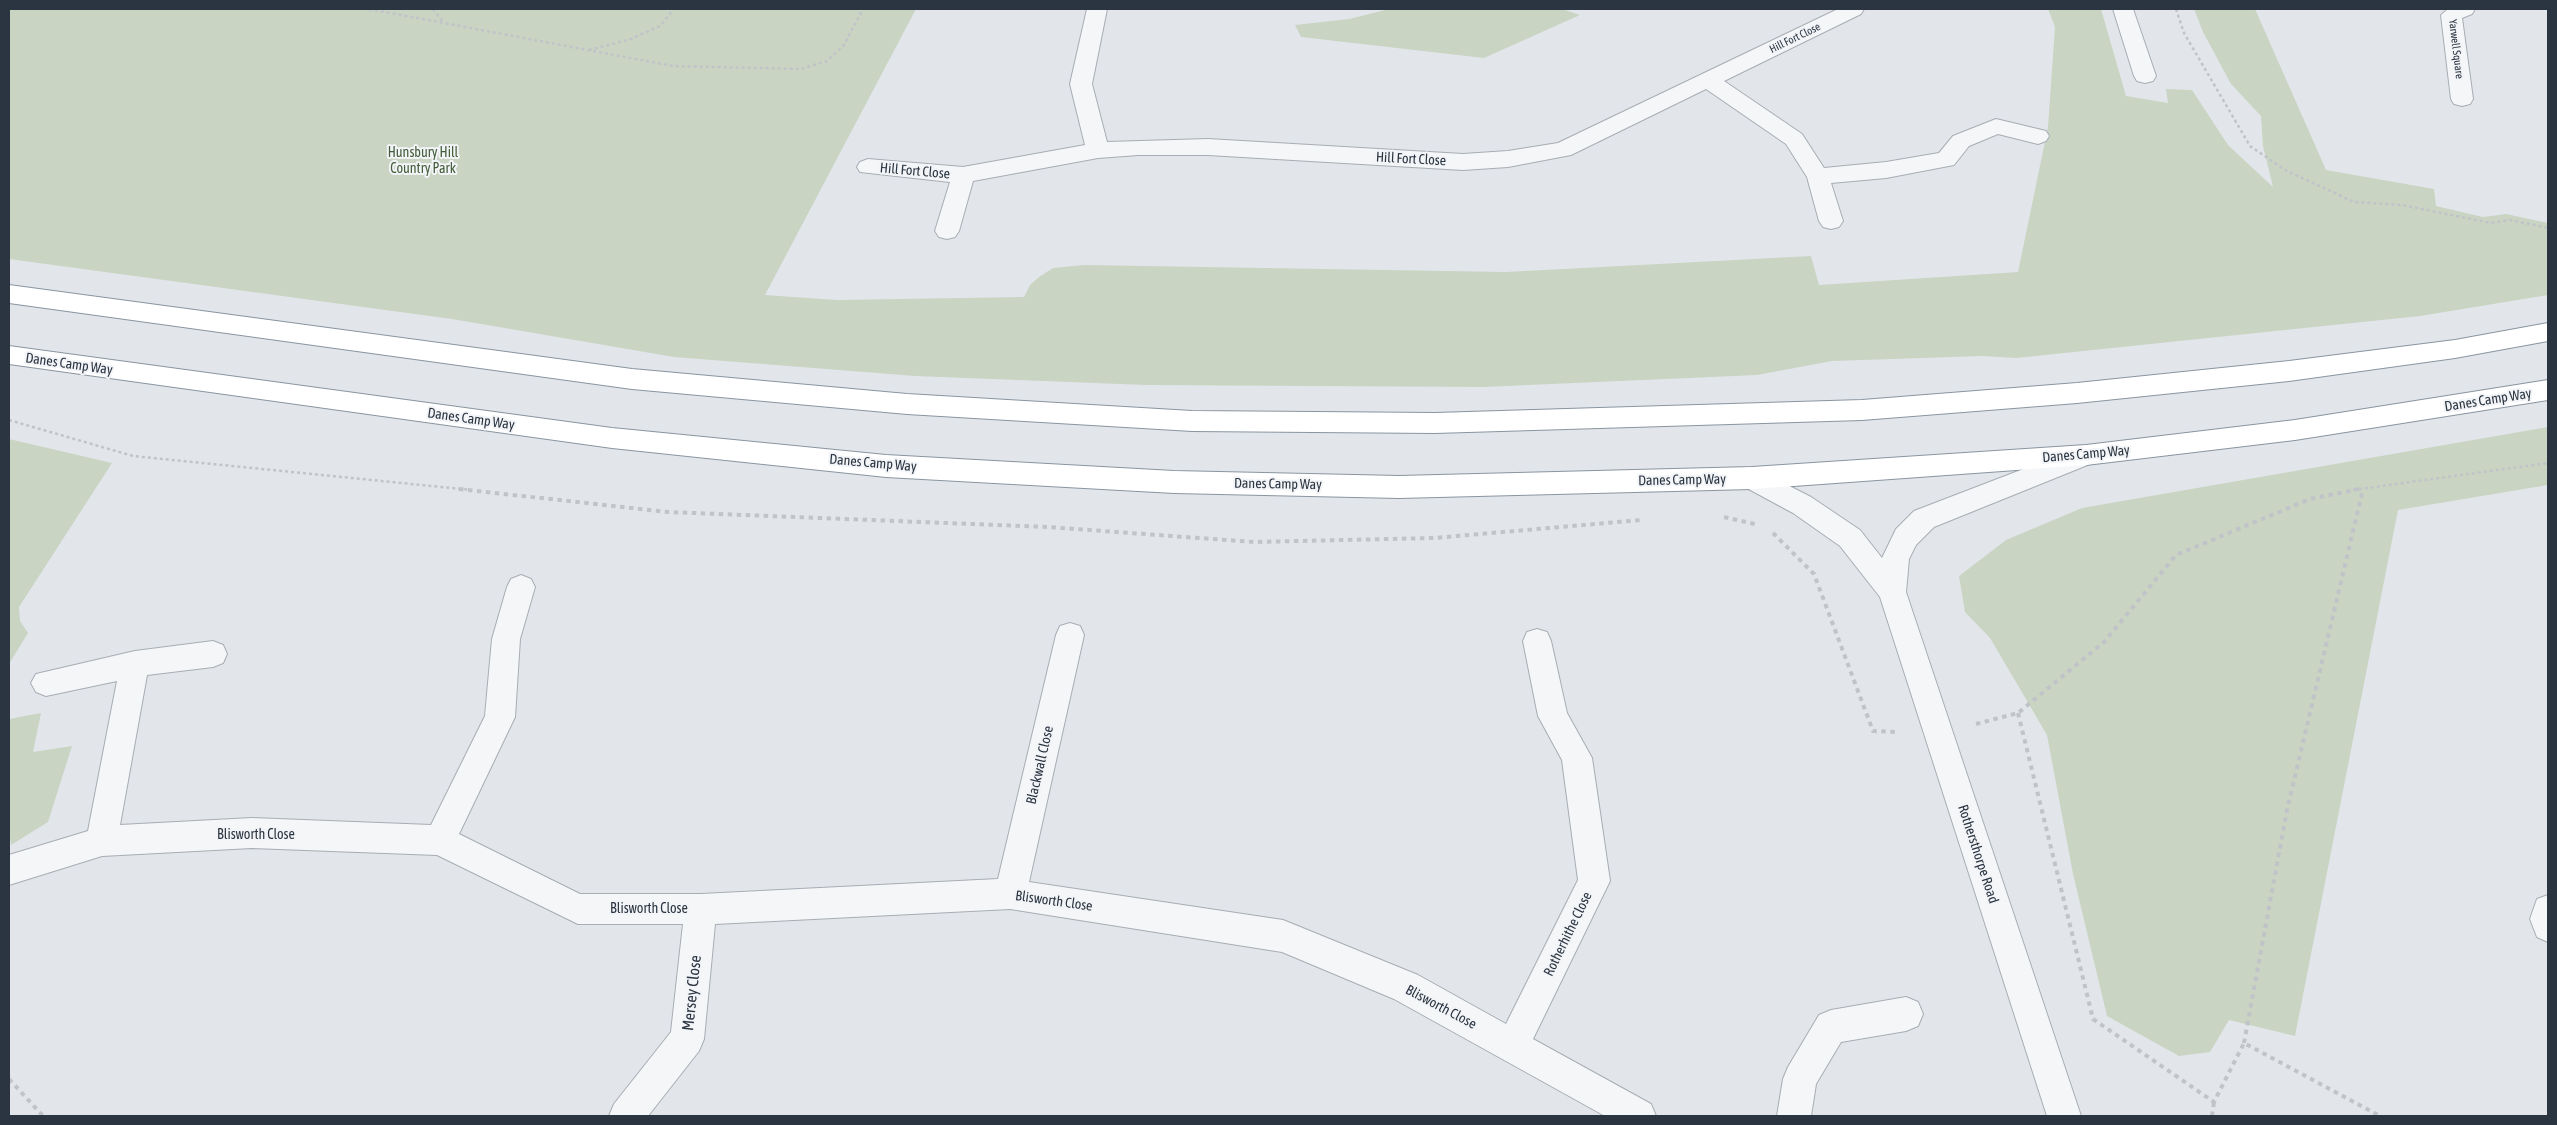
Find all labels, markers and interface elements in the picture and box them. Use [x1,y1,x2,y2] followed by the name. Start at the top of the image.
[2446,18,2466,80] street label: Yarwell Square
[1767,20,1823,56] street label: Hill Fort Close
[388,145,458,178] park label: Hunsbury Hill Country Park
[1375,149,1447,169] street label: Hill Fort Close
[879,160,951,182] street label: Hill Fort Close
[24,350,114,378] street label: Danes Camp Way
[2443,385,2533,415] street label: Danes Camp Way
[426,405,516,433] street label: Danes Camp Way
[2042,442,2130,466] street label: Danes Camp Way
[829,451,917,475] street label: Danes Camp Way
[1638,471,1726,489] street label: Danes Camp Way
[1234,475,1322,493] street label: Danes Camp Way
[1023,724,1057,806] street label: Blackwall Close
[1954,802,2002,906] street label: Rothersthorpe Road
[217,827,295,843] street label: Blisworth Close
[1014,887,1094,915] street label: Blisworth Close
[1540,889,1596,979] street label: Rotherhithe Close
[610,901,688,917] street label: Blisworth Close
[678,954,706,1032] street label: Mersey Close
[1403,981,1479,1033] street label: Blisworth Close

